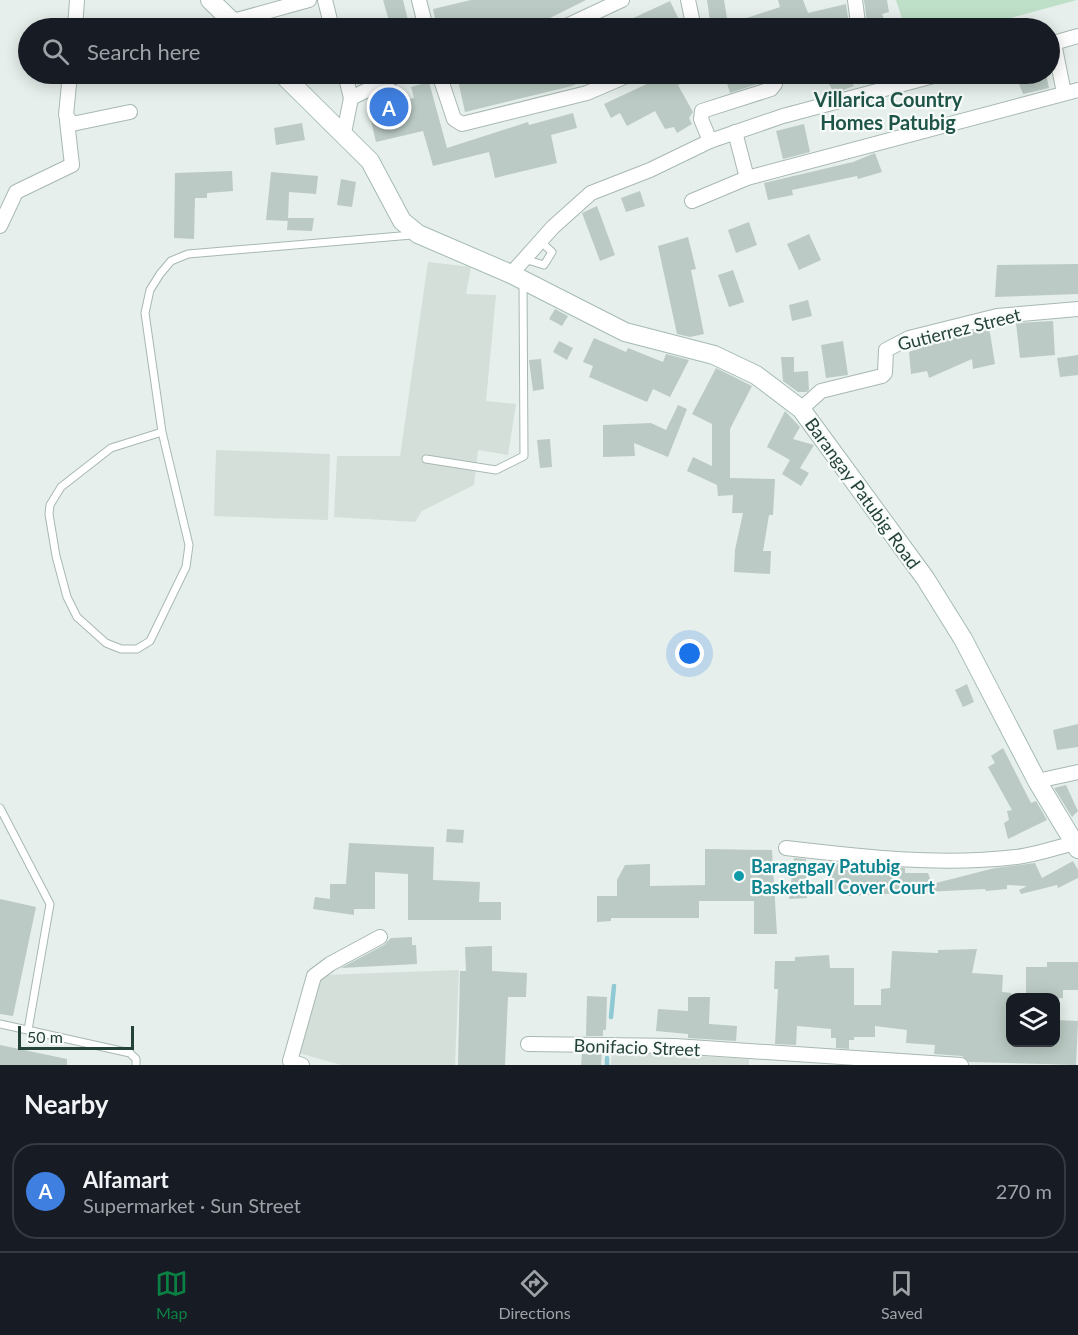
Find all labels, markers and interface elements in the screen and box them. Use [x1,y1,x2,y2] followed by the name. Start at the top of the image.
[18,18,1060,84] search box
[39,35,72,68] icon: search
[87,38,200,65] text: Search here
[370,84,408,130] pin: A
[813,87,963,134] district label: Villarica Country Homes Patubig
[895,303,1023,355] street label: Gutierrez Street
[801,413,925,573] street label: Barangay Patubig Road
[675,639,704,668] your location
[751,855,935,898] place label: Baragngay Patubig Basketball Cover Court
[732,869,746,883] marker: Baragngay Patubig Basketball Cover Court
[1006,993,1060,1047] map controls
[1006,993,1060,1047] button: layers
[18,1023,134,1050] scale bar
[27,1027,63,1046] text: 50 m
[573,1034,701,1060] street label: Bonifacio Street
[24,1088,109,1120] text: Nearby
[83,1166,169,1193] text: Alfamart
[39,1179,52,1203] text: A
[996,1179,1052,1203] text: 270 m
[83,1193,301,1217] text: Supermarket · Sun Street
[155,1267,188,1322] tab: Map
[498,1267,571,1322] tab: Directions
[881,1267,923,1322] tab: Saved

